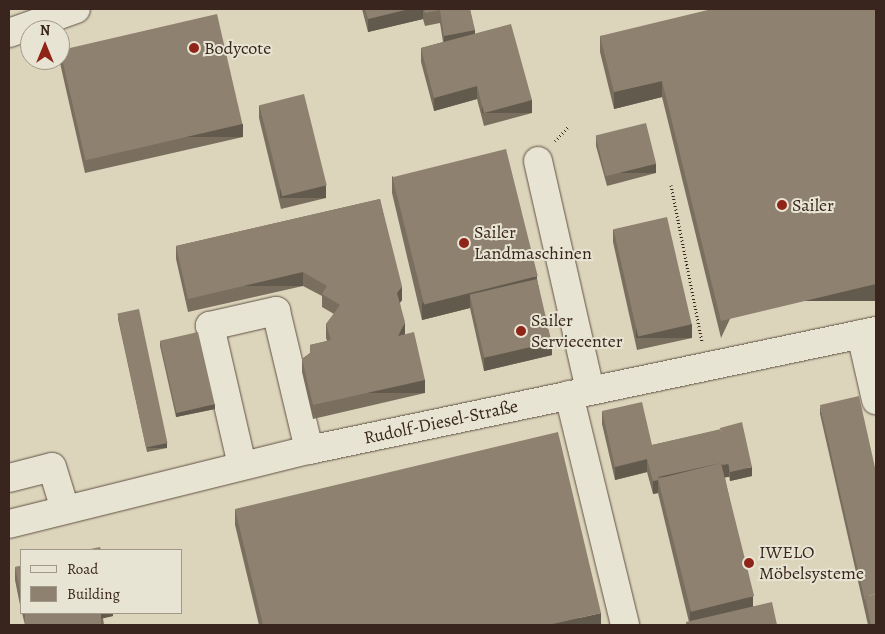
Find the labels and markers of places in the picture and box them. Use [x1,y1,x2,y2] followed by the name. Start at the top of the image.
[204,37,271,59] place label: Bodycote
[188,42,200,54] marker: Bodycote
[792,194,834,216] place label: Sailer
[776,199,788,211] marker: Sailer
[474,222,592,264] place label: Sailer Landmaschinen
[458,237,470,249] marker: Sailer Landmaschinen
[531,310,623,352] place label: Sailer Serviecenter
[515,325,527,337] marker: Sailer Serviecenter
[759,542,864,584] place label: IWELO Möbelsysteme
[743,557,755,569] marker: IWELO Möbelsysteme

